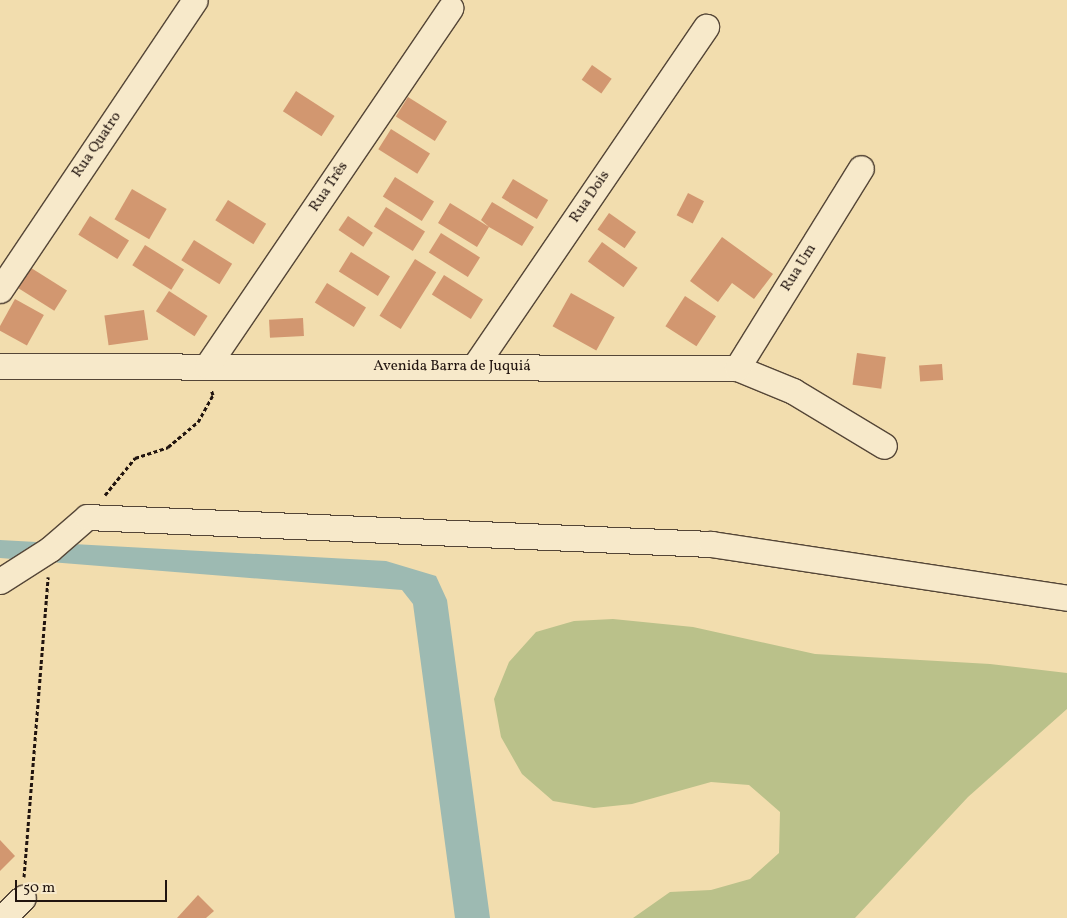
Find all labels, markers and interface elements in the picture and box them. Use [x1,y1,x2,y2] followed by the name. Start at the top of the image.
[68,109,126,181] street label: Rua Quatro
[306,158,352,216] street label: Rua Três
[566,167,614,227] street label: Rua Dois
[777,241,821,295] street label: Rua Um
[373,358,531,376] street label: Avenida Barra de Juquiá
[18,870,170,902] scale bar
[23,878,55,899] text: 50 m

